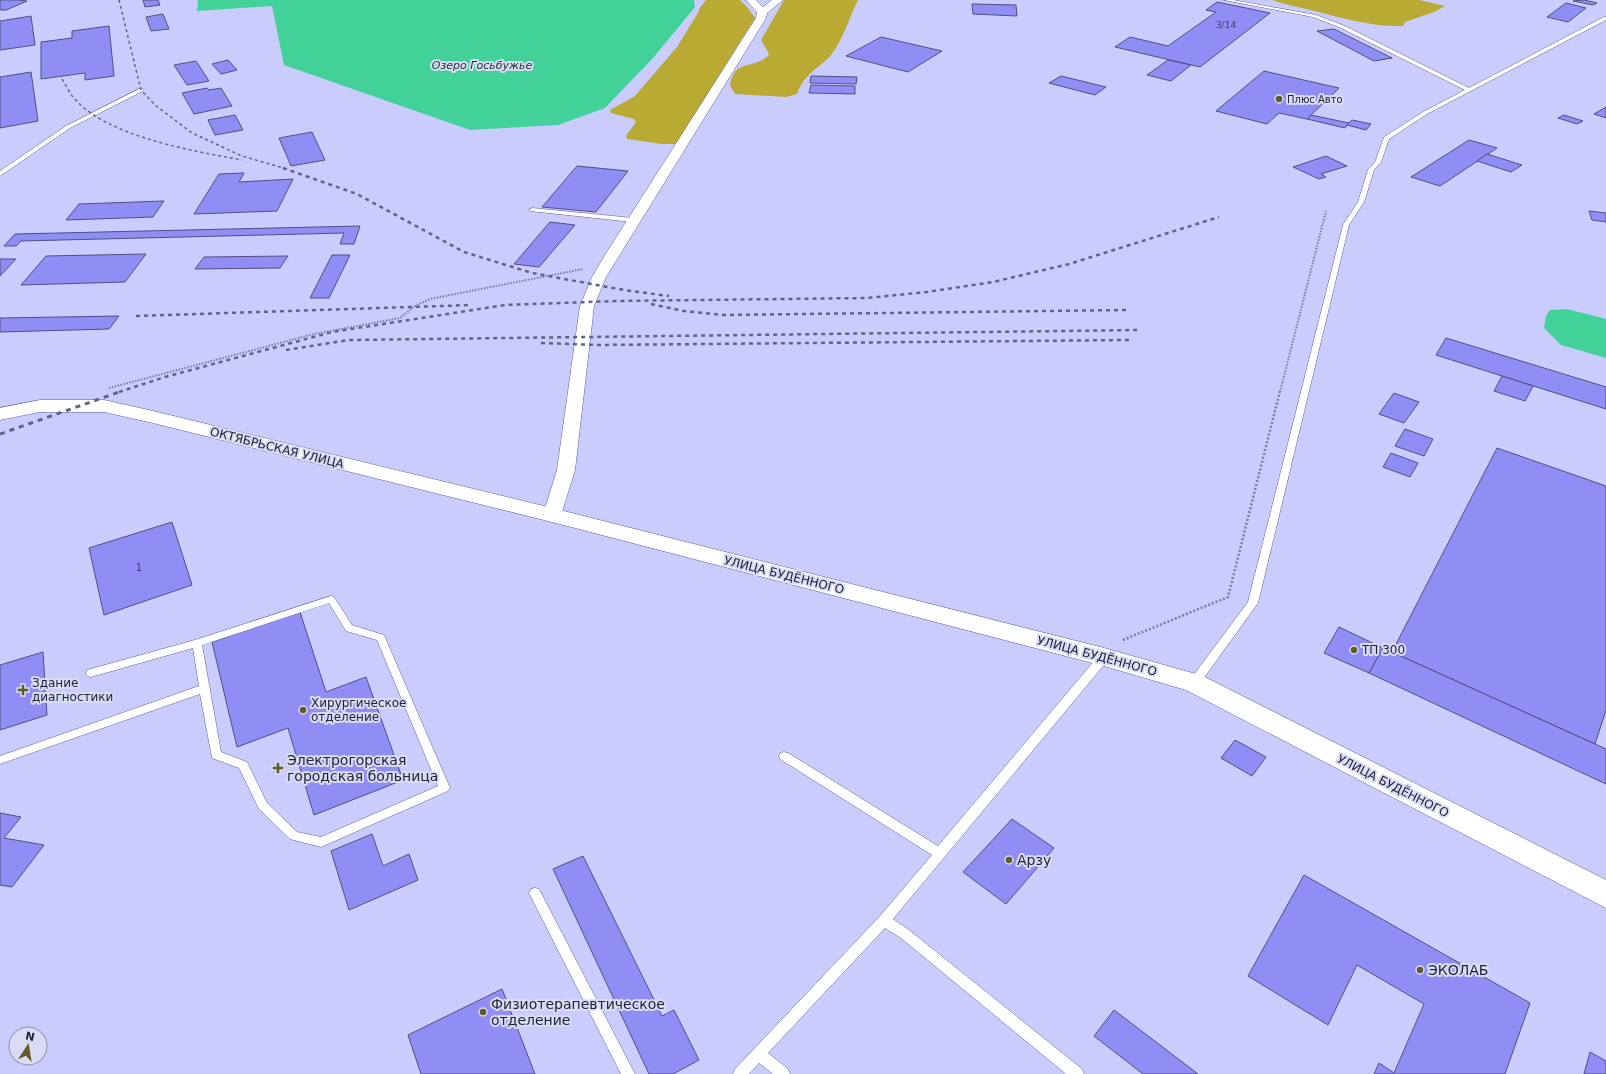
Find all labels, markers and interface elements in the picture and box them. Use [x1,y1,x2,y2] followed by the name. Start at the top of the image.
[1216,20,1236,30] house number: 3/14
[432,59,532,72] water label: Озеро Госьбужье
[1274,94,1284,104] marker: Плюс Авто
[1287,94,1343,105] place label: Плюс Авто
[209,425,346,472] street label: ОКТЯБРЬСКАЯ УЛИЦА
[722,552,846,597] street label: УЛИЦА БУДЁННОГО
[136,562,142,573] house number: 1
[1036,632,1159,679] street label: УЛИЦА БУДЁННОГО
[1361,643,1405,657] place label: ТП 300
[1349,645,1359,655] marker: ТП 300
[32,676,113,704] place label: Здание диагностики
[17,684,29,696] marker: Здание диагностики
[311,696,407,724] place label: Хирургическое отделение
[298,705,308,715] marker: Хирургическое отделение
[1335,751,1452,820] street label: УЛИЦА БУДЁННОГО
[287,752,438,784] place label: Электрогорская городская больница
[272,762,284,774] marker: Электрогорская городская больница
[1017,852,1051,868] place label: Арзу
[1004,855,1014,865] marker: Арзу
[1428,962,1488,978] place label: ЭКОЛАБ
[1415,965,1425,975] marker: ЭКОЛАБ
[491,996,665,1028] place label: Физиотерапевтическое отделение
[478,1007,488,1017] marker: Физиотерапевтическое отделение
[8,1026,48,1066] north arrow
[24,1029,36,1044] text: N

